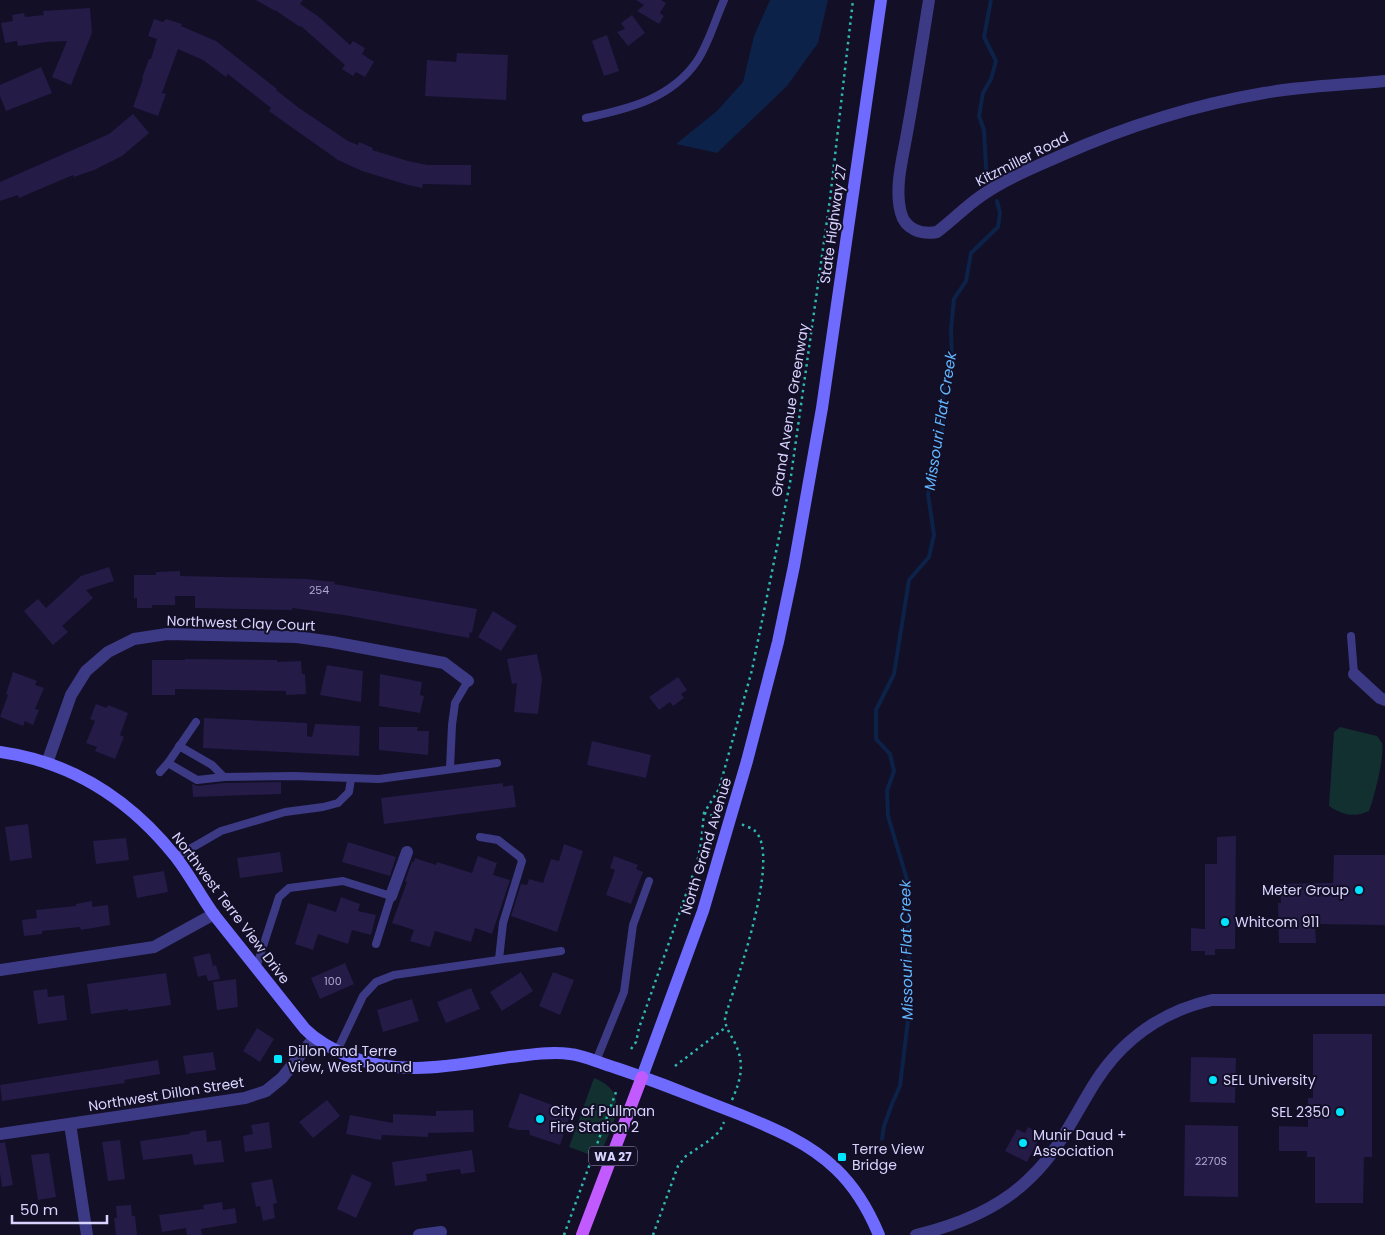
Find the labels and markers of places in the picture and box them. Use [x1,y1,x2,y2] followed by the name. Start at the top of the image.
[1262,880,1349,900] place label: Meter Group
[1353,884,1365,896] marker: Meter Group
[1235,912,1320,932] place label: Whitcom 911
[1219,916,1231,928] marker: Whitcom 911
[288,1041,412,1077] place label: Dillon and Terre View, West bound
[272,1053,284,1065] marker: Dillon and Terre View, West bound
[1223,1070,1316,1090] place label: SEL University
[1207,1074,1219,1086] marker: SEL University
[550,1101,655,1137] place label: City of Pullman Fire Station 2
[1271,1102,1330,1122] place label: SEL 2350
[1334,1106,1346,1118] marker: SEL 2350
[534,1113,546,1125] marker: City of Pullman Fire Station 2
[1033,1125,1126,1161] place label: Munir Daud + Association
[1017,1137,1029,1149] marker: Munir Daud + Association
[852,1139,925,1175] place label: Terre View Bridge
[836,1151,848,1163] marker: Terre View Bridge

